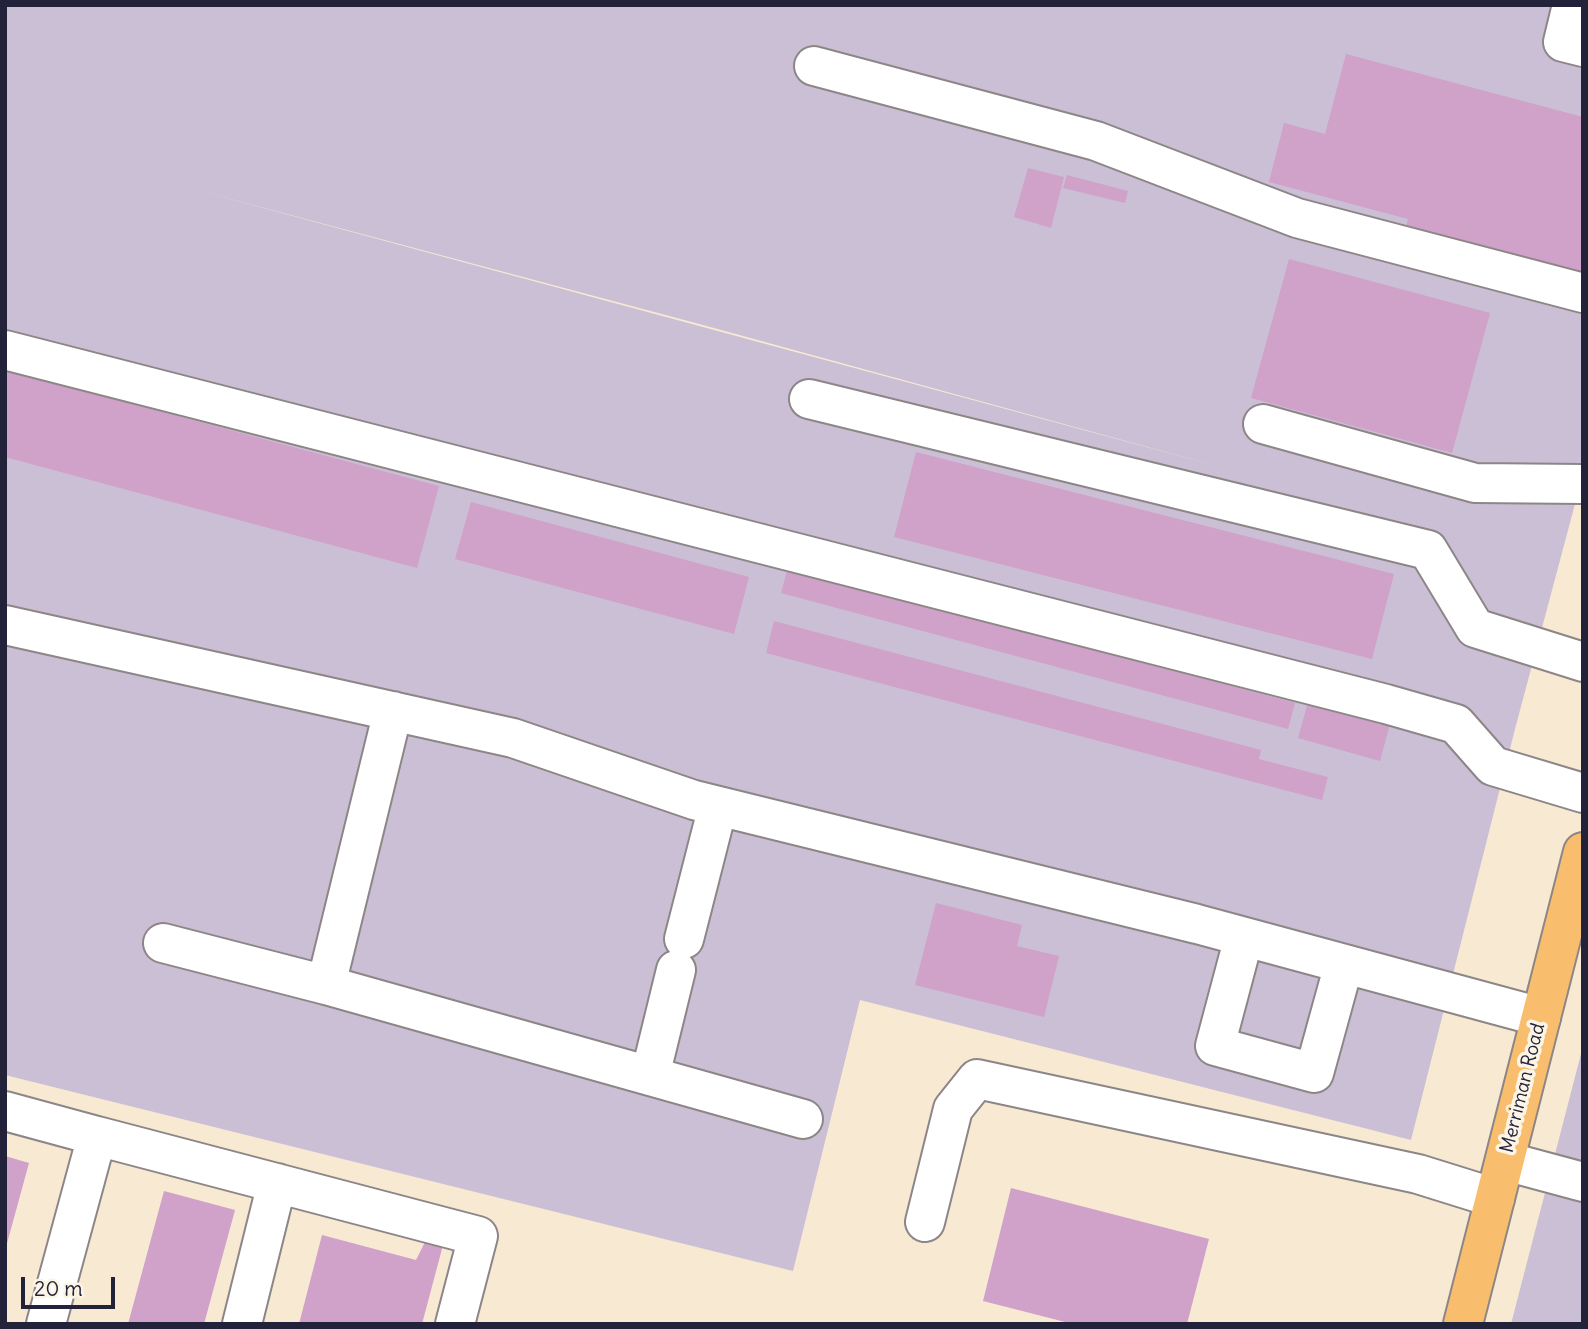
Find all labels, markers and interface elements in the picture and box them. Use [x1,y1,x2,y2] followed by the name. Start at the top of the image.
[1496,1021,1550,1155] street label: Merriman Road
[24,1262,119,1306] scale bar
[34,1275,83,1302] text: 20 m

